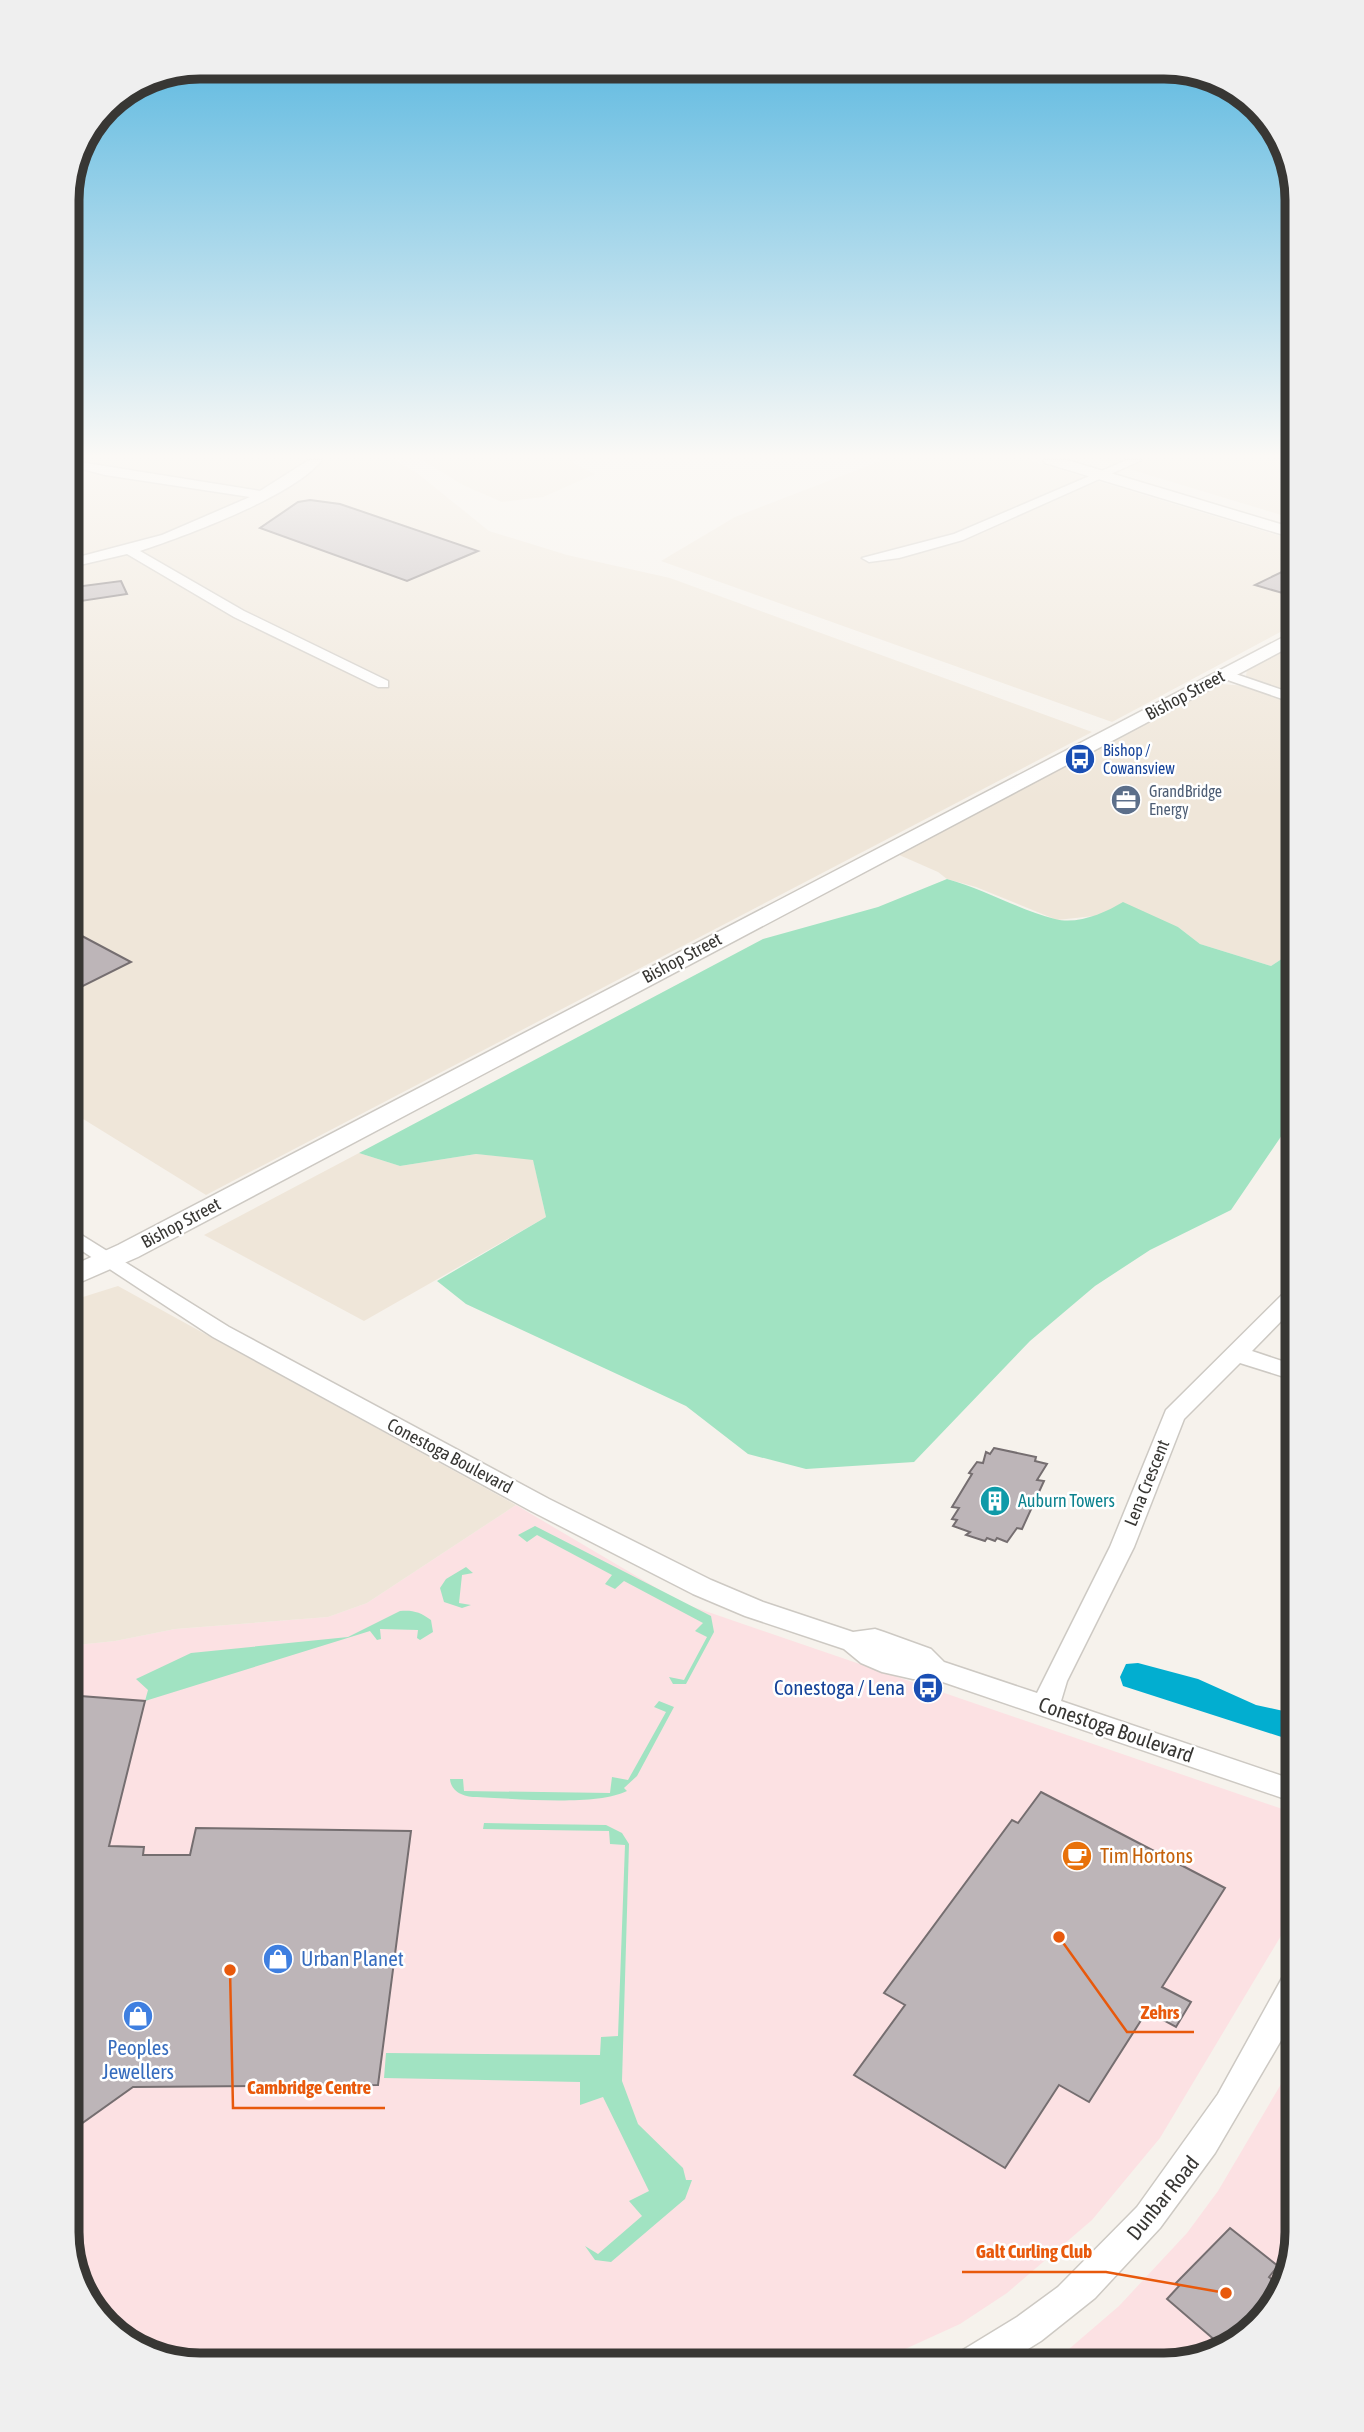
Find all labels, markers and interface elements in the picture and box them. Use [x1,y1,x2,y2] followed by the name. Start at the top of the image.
[1142,665,1228,724] street label: Bishop Street
[1103,741,1175,777] place label: Bishop / Cowansview
[1063,742,1097,776] bus stop icon: Bishop / Cowansview
[1149,782,1222,819] place label: GrandBridge Energy
[1109,783,1143,817] office icon: GrandBridge Energy
[639,928,725,987] street label: Bishop Street
[138,1193,224,1252] street label: Bishop Street
[384,1414,517,1498] street label: Conestoga Boulevard
[1120,1437,1173,1529] street label: Lena Crescent
[978,1484,1012,1518] building icon: Auburn Towers
[1018,1490,1115,1511] place label: Auburn Towers
[911,1671,945,1705] bus stop icon: Conestoga / Lena
[774,1675,905,1699] place label: Conestoga / Lena
[1036,1691,1197,1767] street label: Conestoga Boulevard
[1060,1839,1094,1873] cafe icon: Tim Hortons
[1100,1843,1193,1867] place label: Tim Hortons
[261,1942,295,1976] shop icon: Urban Planet
[301,1946,404,1970] place label: Urban Planet
[1127,1992,1194,2032] callout: Zehrs
[121,1999,155,2033] shop icon: Peoples Jewellers
[1141,2001,1180,2023] text: Zehrs
[102,2035,174,2083] place label: Peoples Jewellers
[233,2068,385,2108] callout: Cambridge Centre
[247,2076,371,2098] text: Cambridge Centre
[1121,2151,1203,2244] street label: Dunbar Road
[962,2232,1106,2272] callout: Galt Curling Club
[976,2240,1092,2262] text: Galt Curling Club

